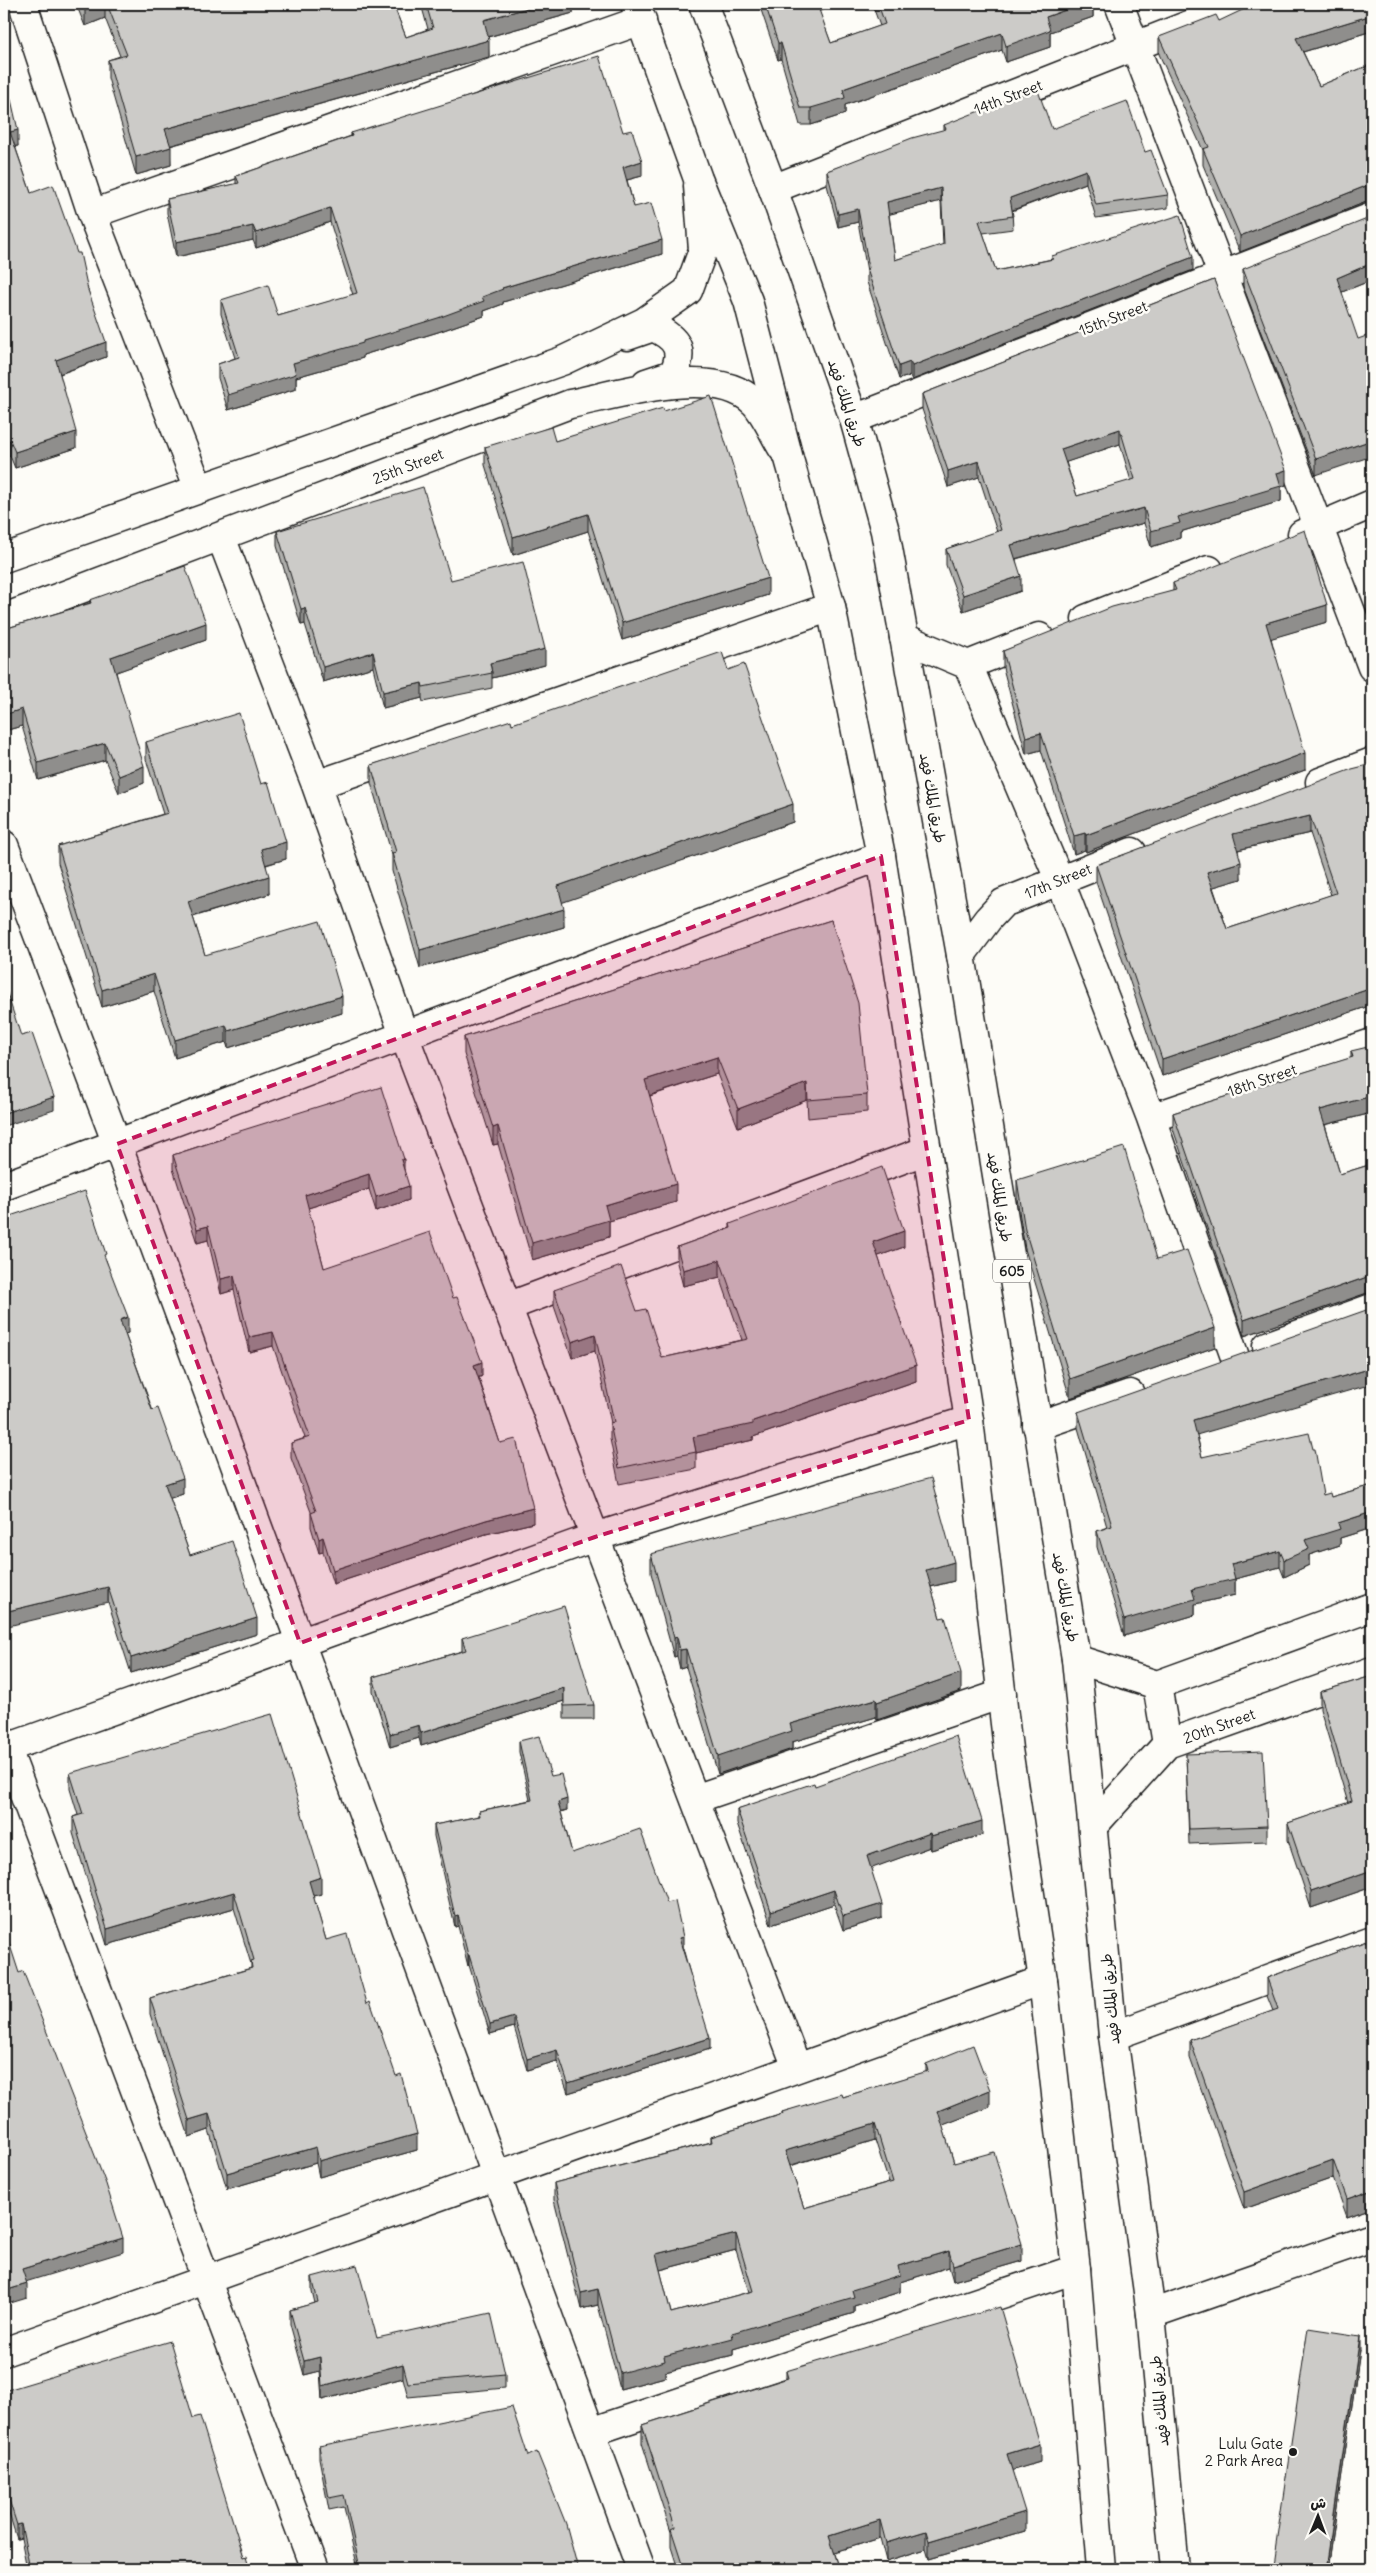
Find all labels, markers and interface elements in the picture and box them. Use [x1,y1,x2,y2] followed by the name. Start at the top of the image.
[971,75,1045,119] street label: 14th Street
[1076,296,1150,340] street label: 15th Street
[824,357,870,449] street label: طريق الملك فهد
[370,444,446,488] street label: 25th Street
[916,751,950,845] street label: طريق الملك فهد
[1022,859,1094,903] street label: 17th Street
[1225,1059,1299,1101] street label: 18th Street
[983,1150,1017,1244] street label: طريق الملك فهد
[993,1260,1031,1282] road number: 605
[1049,1550,1083,1644] street label: طريق الملك فهد
[1180,1704,1258,1748] street label: 20th Street
[1097,1953,1123,2045] street label: طريق الملك فهد
[1146,2355,1172,2447] street label: طريق الملك فهد
[1205,2434,1283,2470] place label: Lulu Gate 2 Park Area
[1287,2446,1299,2458] marker: Lulu Gate 2 Park Area
[1294,2490,1344,2540] north arrow
[1310,2494,1326,2512] text: ش

